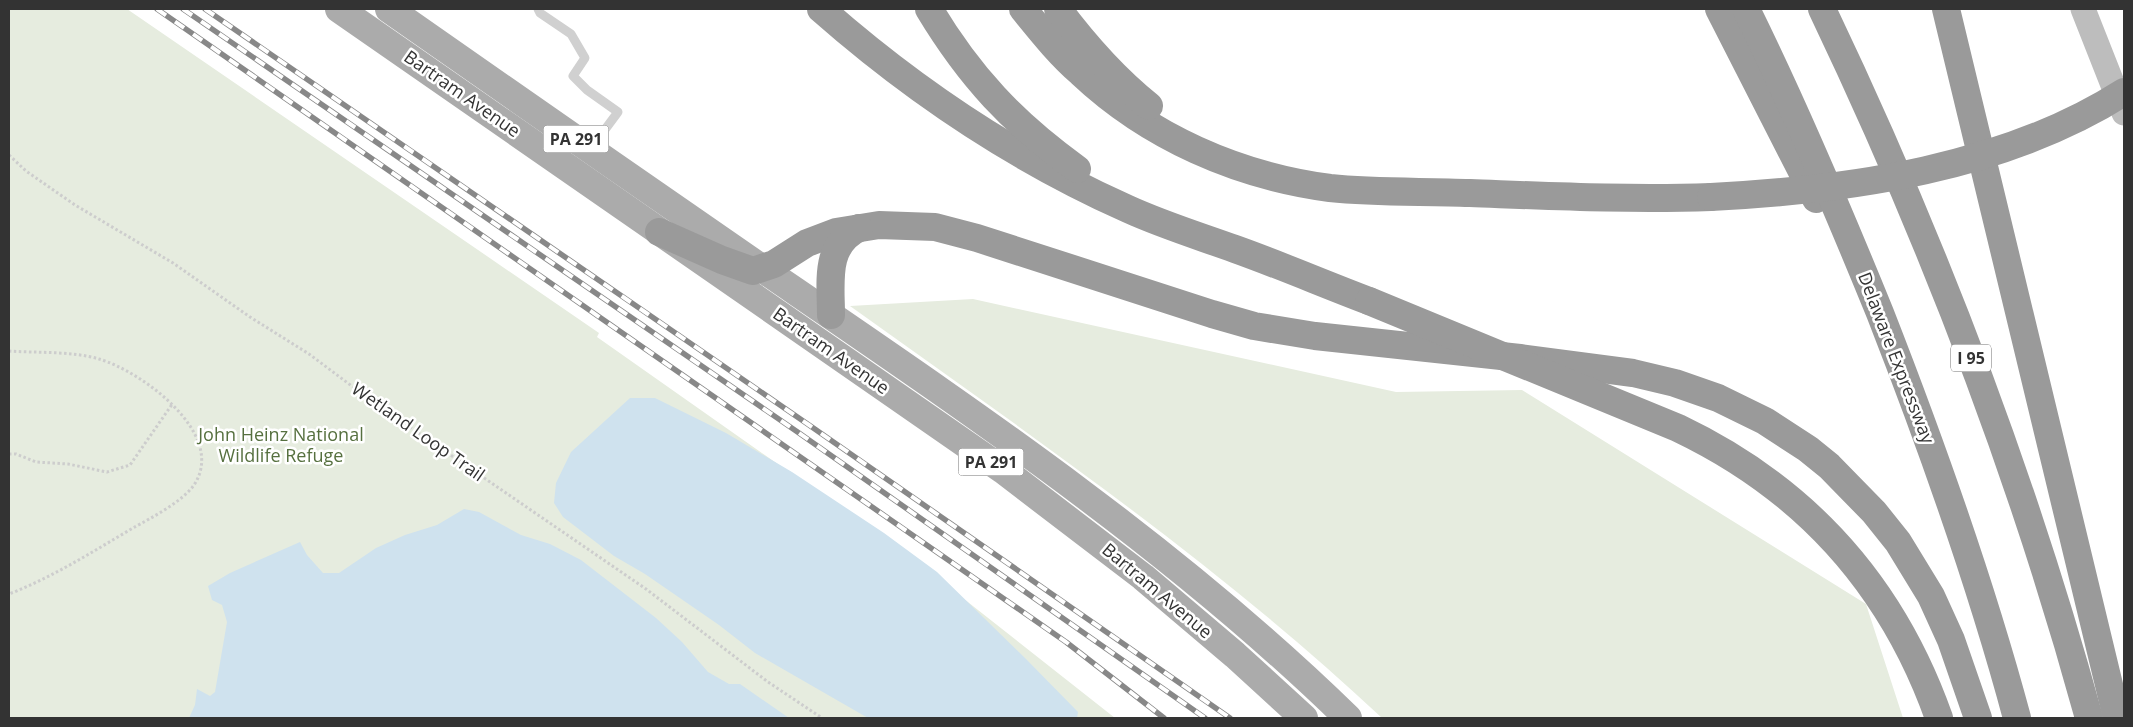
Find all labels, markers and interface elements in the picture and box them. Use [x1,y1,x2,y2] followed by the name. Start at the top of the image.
[400,44,525,142] street label: Bartram Avenue
[544,126,608,152] road number: PA 291
[1853,268,1941,448] street label: Delaware Expressway
[769,301,894,399] street label: Bartram Avenue
[1951,344,1991,372] road number: I 95
[347,376,490,486] street label: Wetland Loop Trail
[196,422,364,467] park label: John Heinz National Wildlife Refuge
[958,448,1024,476] road number: PA 291
[1098,537,1218,643] street label: Bartram Avenue

